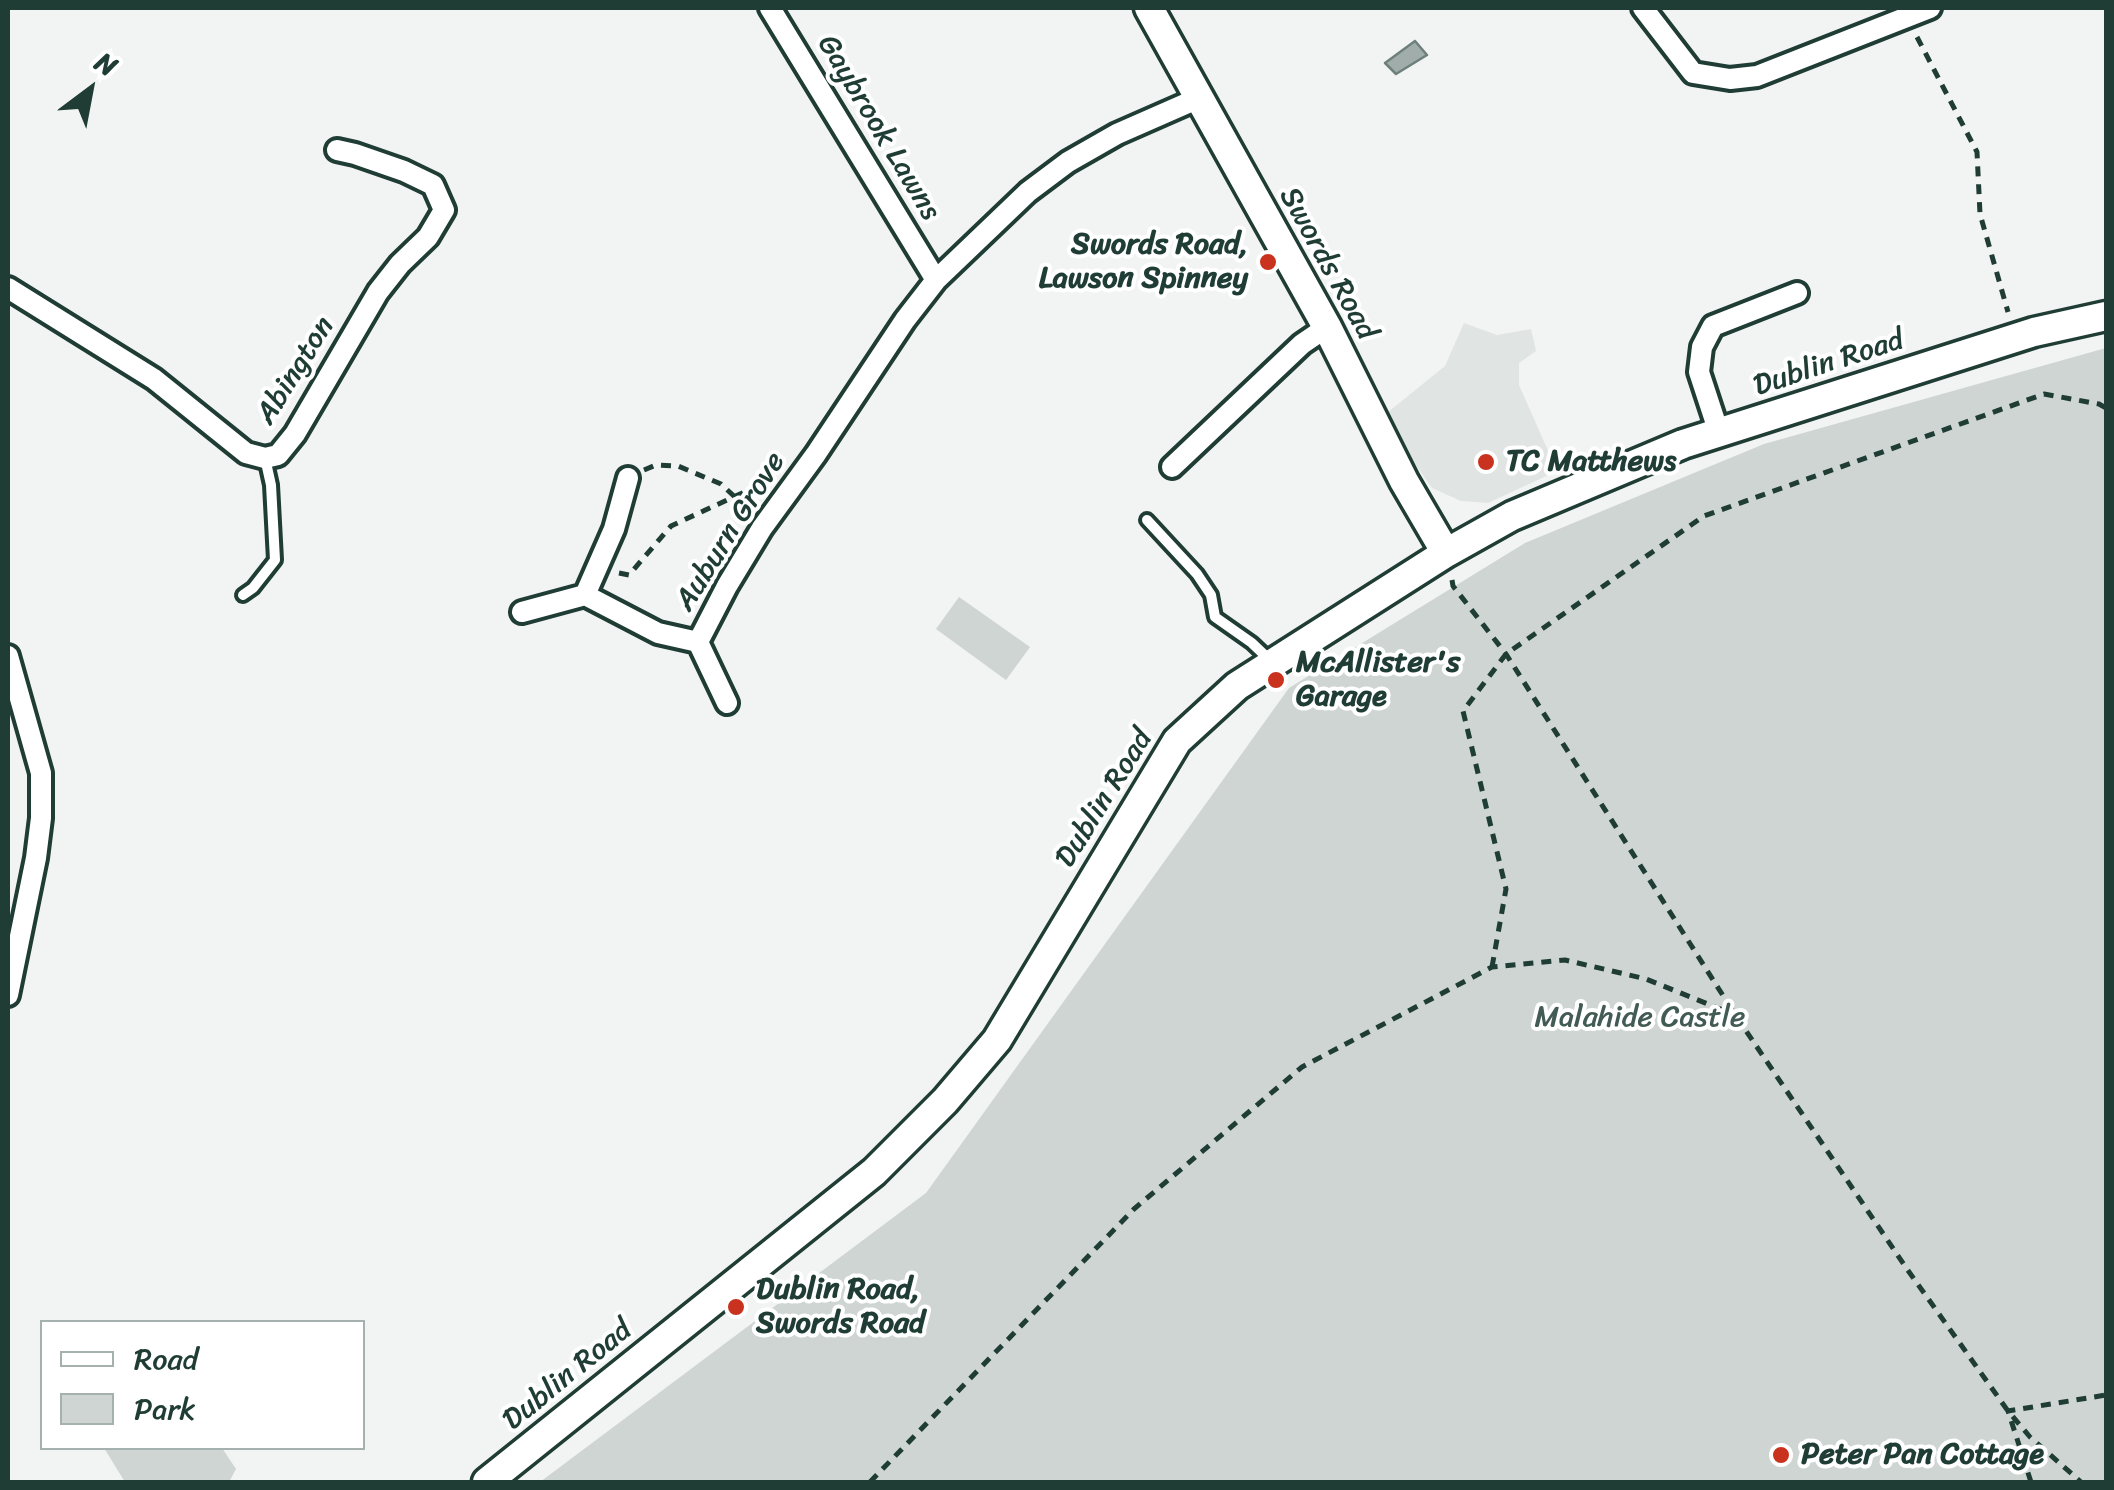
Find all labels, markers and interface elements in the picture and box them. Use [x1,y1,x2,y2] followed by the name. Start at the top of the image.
[809,29,947,227] street label: Gaybrook Lawns
[85,38,127,90] text: N
[40,40,140,140] north arrow
[1270,181,1384,347] street label: Swords Road
[1039,227,1248,298] place label: Swords Road, Lawson Spinney
[1257,251,1279,273] marker: Swords Road, Lawson Spinney
[249,310,343,432] street label: Abington
[1749,323,1909,405] street label: Dublin Road
[1506,444,1676,480] place label: TC Matthews
[668,446,794,618] street label: Auburn Grove
[1475,451,1497,473] marker: TC Matthews
[1296,645,1460,716] place label: McAllister's Garage
[1265,669,1287,691] marker: McAllister's Garage
[1048,723,1162,875] street label: Dublin Road
[1535,1000,1745,1036] park label: Malahide Castle
[756,1272,925,1342] place label: Dublin Road, Swords Road
[725,1296,747,1318] marker: Dublin Road, Swords Road
[496,1313,640,1439] street label: Dublin Road
[40,1320,365,1450] legend
[134,1332,198,1386] text: Road
[134,1382,196,1436] text: Park
[1801,1437,2044,1473] place label: Peter Pan Cottage
[1770,1444,1792,1466] marker: Peter Pan Cottage

